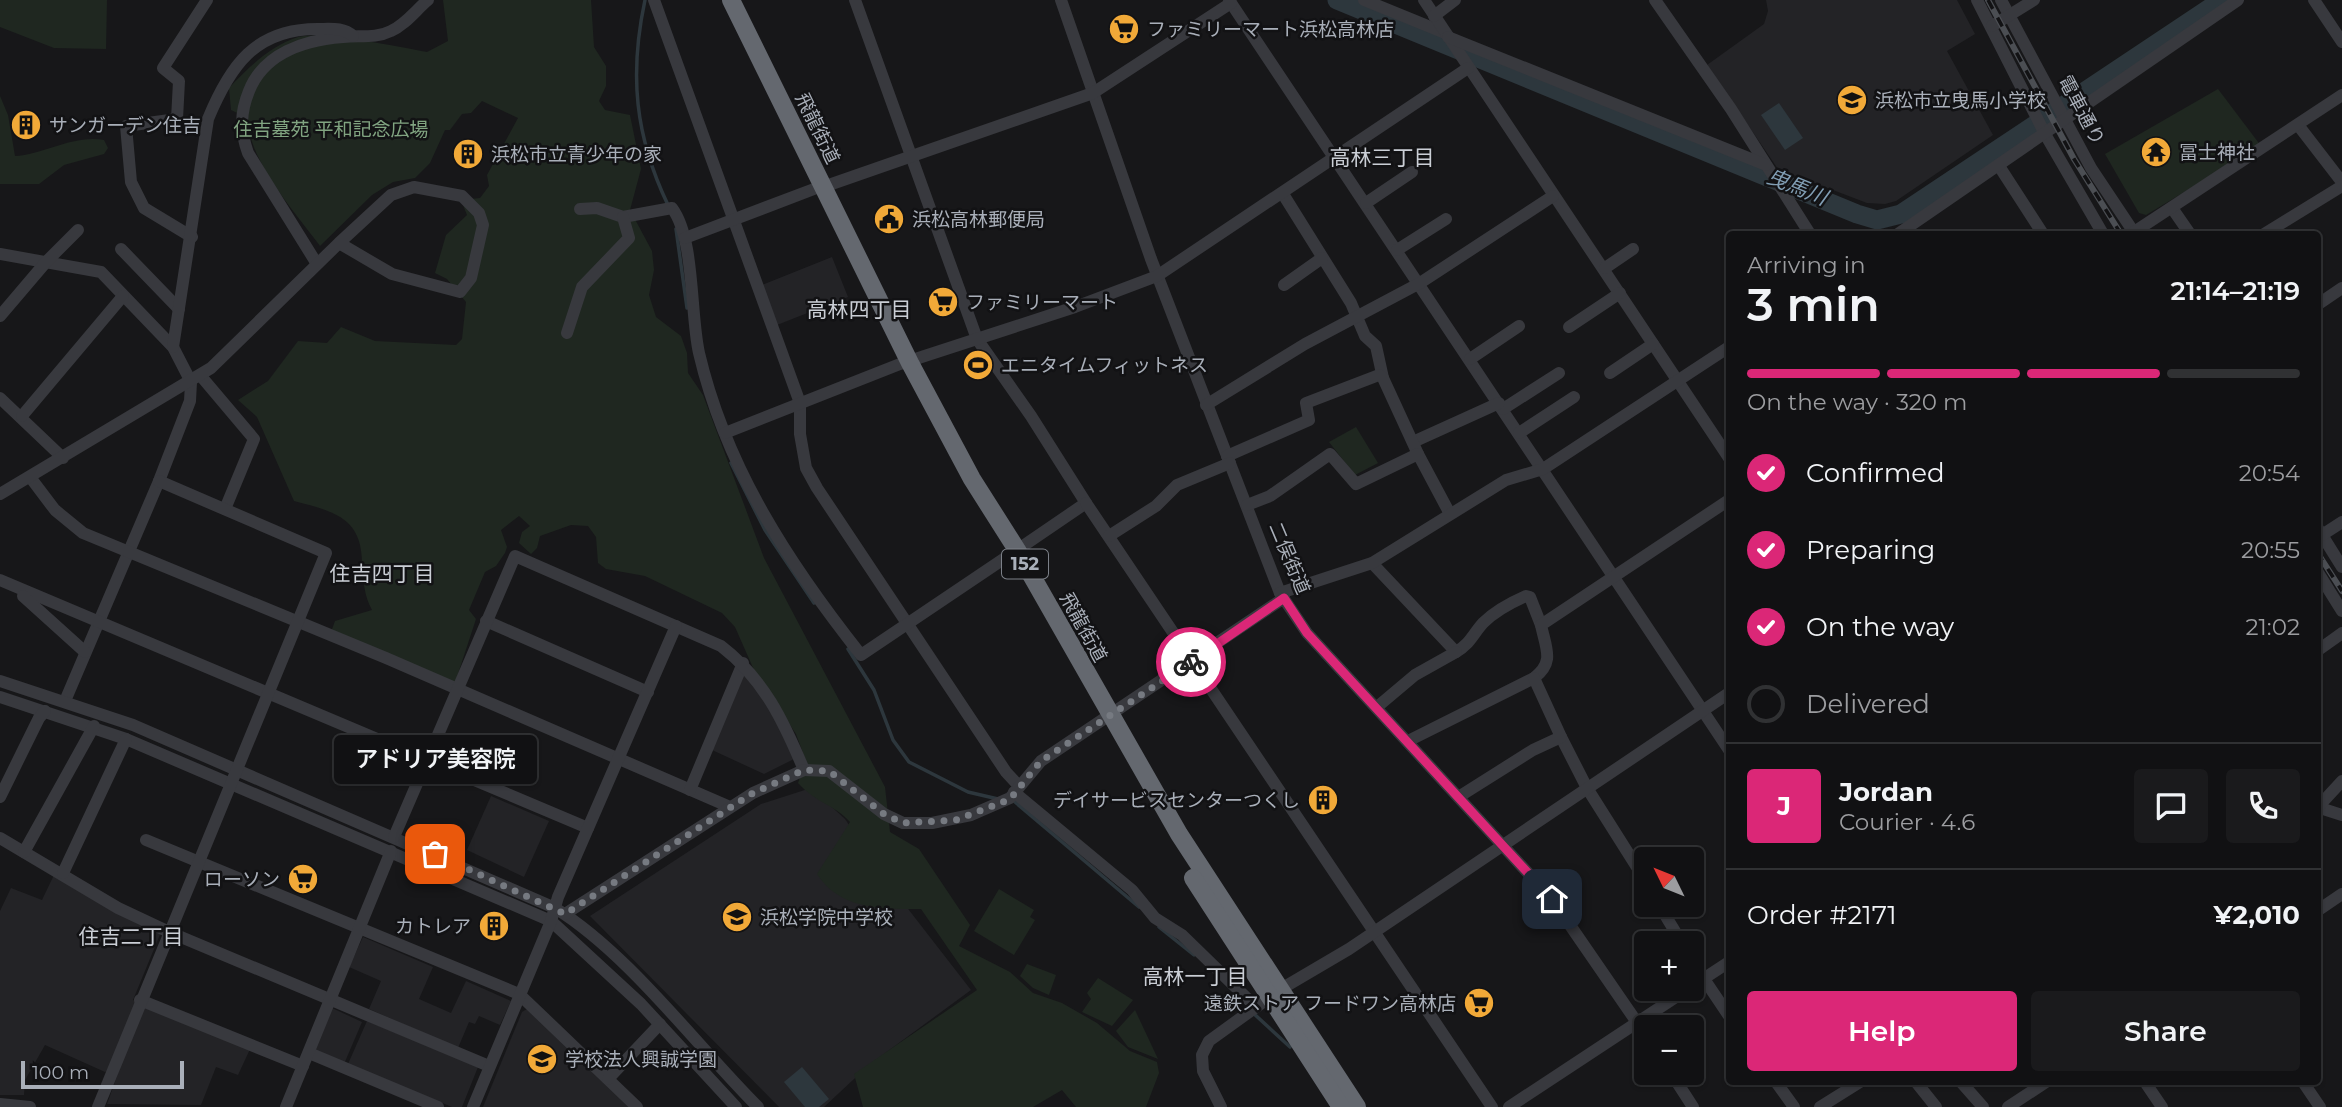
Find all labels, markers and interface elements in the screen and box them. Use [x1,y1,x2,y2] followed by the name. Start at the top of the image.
[1107,12,1141,46] supermarket icon: ファミリーマート浜松高林店
[1147,18,1394,41] place label: ファミリーマート浜松高林店
[2054,71,2110,149] street label: 電車通り
[1835,83,1869,117] school or university icon: 浜松市立曳馬小学校
[791,89,845,167] street label: 飛龍街道
[1875,89,2046,112] place label: 浜松市立曳馬小学校
[9,108,43,142] building icon: サンガーデン住吉
[49,114,201,137] place label: サンガーデン住吉
[234,118,428,141] park label: 住吉墓苑 平和記念広場
[2139,135,2173,169] temple icon: 冨士神社
[451,137,485,171] building icon: 浜松市立青少年の家
[2179,141,2255,164] place label: 冨士神社
[491,143,662,166] place label: 浜松市立青少年の家
[1330,145,1435,170] district label: 高林三丁目
[1763,163,1833,211] water label: 曳馬川
[872,202,906,236] public building icon: 浜松高林郵便局
[912,208,1045,231] place label: 浜松高林郵便局
[1747,251,1866,279] text: Arriving in
[2171,275,2300,307] text: 21:14–21:19
[1747,276,1880,333] text: 3 min
[926,285,960,319] supermarket icon: ファミリーマート
[966,291,1118,314] place label: ファミリーマート
[807,297,912,322] district label: 高林四丁目
[961,348,995,382] sports icon: エニタイムフィットネス
[1001,354,1208,377] place label: エニタイムフィットネス
[1747,388,1967,416] text: On the way · 320 m
[1747,454,1785,492] icon: check
[1806,457,1945,489] text: Confirmed
[2239,459,2300,487] text: 20:54
[1264,519,1315,598] street label: 二俣街道
[1747,531,1785,569] icon: check
[1806,534,1935,566] text: Preparing
[2241,536,2300,564] text: 20:55
[1002,550,1048,578] road number: 152
[330,561,435,586] district label: 住吉四丁目
[1055,588,1112,666] street label: 飛龍街道
[1747,608,1785,646] icon: check
[1806,611,1954,643] text: On the way
[2245,613,2300,641] text: 21:02
[1156,627,1226,697] courier
[1172,643,1210,681] icon: bike
[1806,688,1930,720] text: Delivered
[334,735,536,784] callout: アドリア美容院
[355,745,516,773] text: アドリア美容院
[2134,769,2208,843] button: chat
[2226,769,2300,843] button: phone
[1839,776,1933,808] text: Jordan
[1306,783,1340,817] building icon: デイサービスセンターつくし
[1053,789,1300,812] place label: デイサービスセンターつくし
[1777,790,1791,822] text: J
[1839,808,1975,836] text: Courier · 4.6
[405,824,465,884] pin
[416,835,454,873] icon: bag
[1634,847,1704,917] north arrow
[1634,847,1704,1085] map controls
[286,862,320,896] supermarket icon: ローソン
[204,868,280,891] place label: ローソン
[1522,869,1582,929] pin
[1533,880,1571,918] icon: home
[1747,899,1897,931] text: Order #2171
[2213,899,2300,931] text: ¥2,010
[720,900,754,934] school or university icon: 浜松学院中学校
[760,906,893,929] place label: 浜松学院中学校
[477,909,511,943] building icon: カトレア
[395,915,471,938] place label: カトレア
[79,924,184,949] district label: 住吉二丁目
[1634,931,1704,1001] button: +
[1143,964,1248,989] district label: 高林一丁目
[1462,986,1496,1020] supermarket icon: 遠鉄ストア フードワン高林店
[1747,991,2017,1071] button: Help
[2031,991,2300,1071] button: Share
[1204,992,1456,1015] place label: 遠鉄ストア フードワン高林店
[1634,1015,1704,1085] button: −
[525,1042,559,1076] school or university icon: 学校法人興誠学園
[565,1048,717,1071] place label: 学校法人興誠学園
[21,1058,184,1090] scale bar
[32,1061,89,1084] text: 100 m

